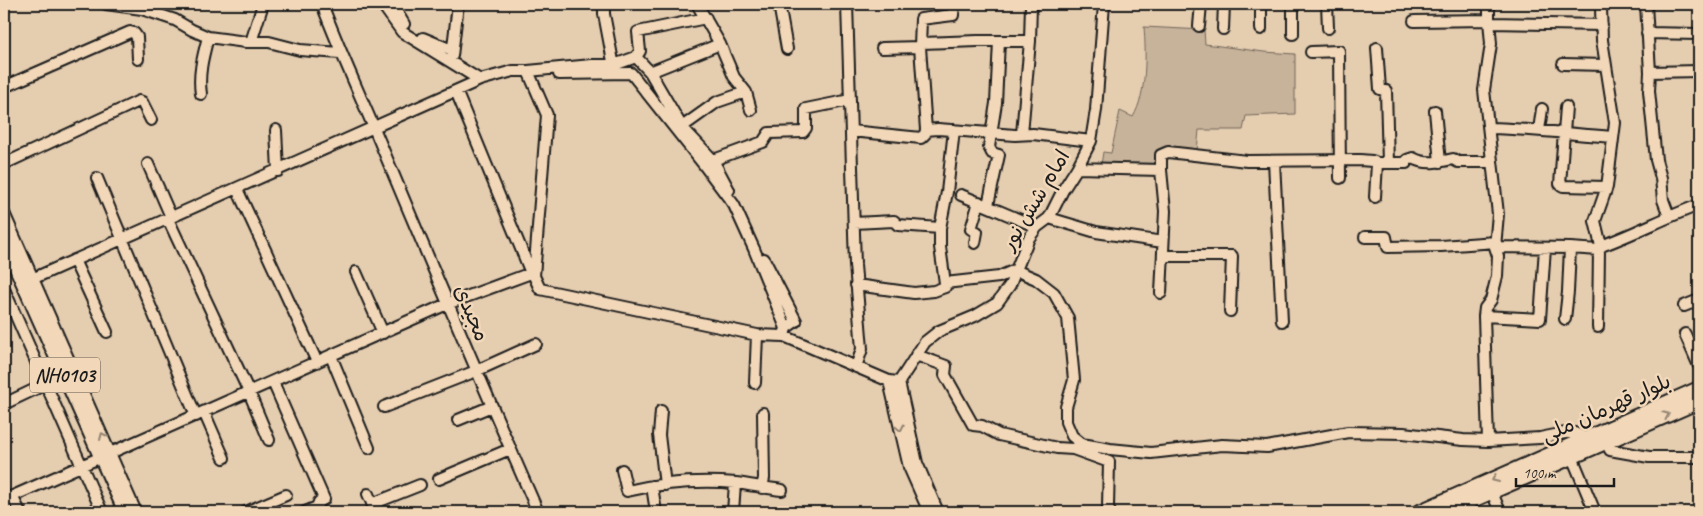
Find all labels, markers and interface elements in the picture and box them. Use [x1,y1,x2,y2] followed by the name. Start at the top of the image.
[994,145,1078,258] street label: امام شش نور
[449,281,495,345] street label: مجیدی
[30,358,100,392] road number: NH0103
[1537,368,1675,449] street label: بلوار قهرمان ملی
[1661,411,1670,422] one-way arrow
[894,424,905,433] one-way arrow
[98,432,109,441] one-way arrow
[1516,456,1613,488] scale bar
[1523,464,1557,483] text: 100 m
[1491,473,1500,484] one-way arrow

